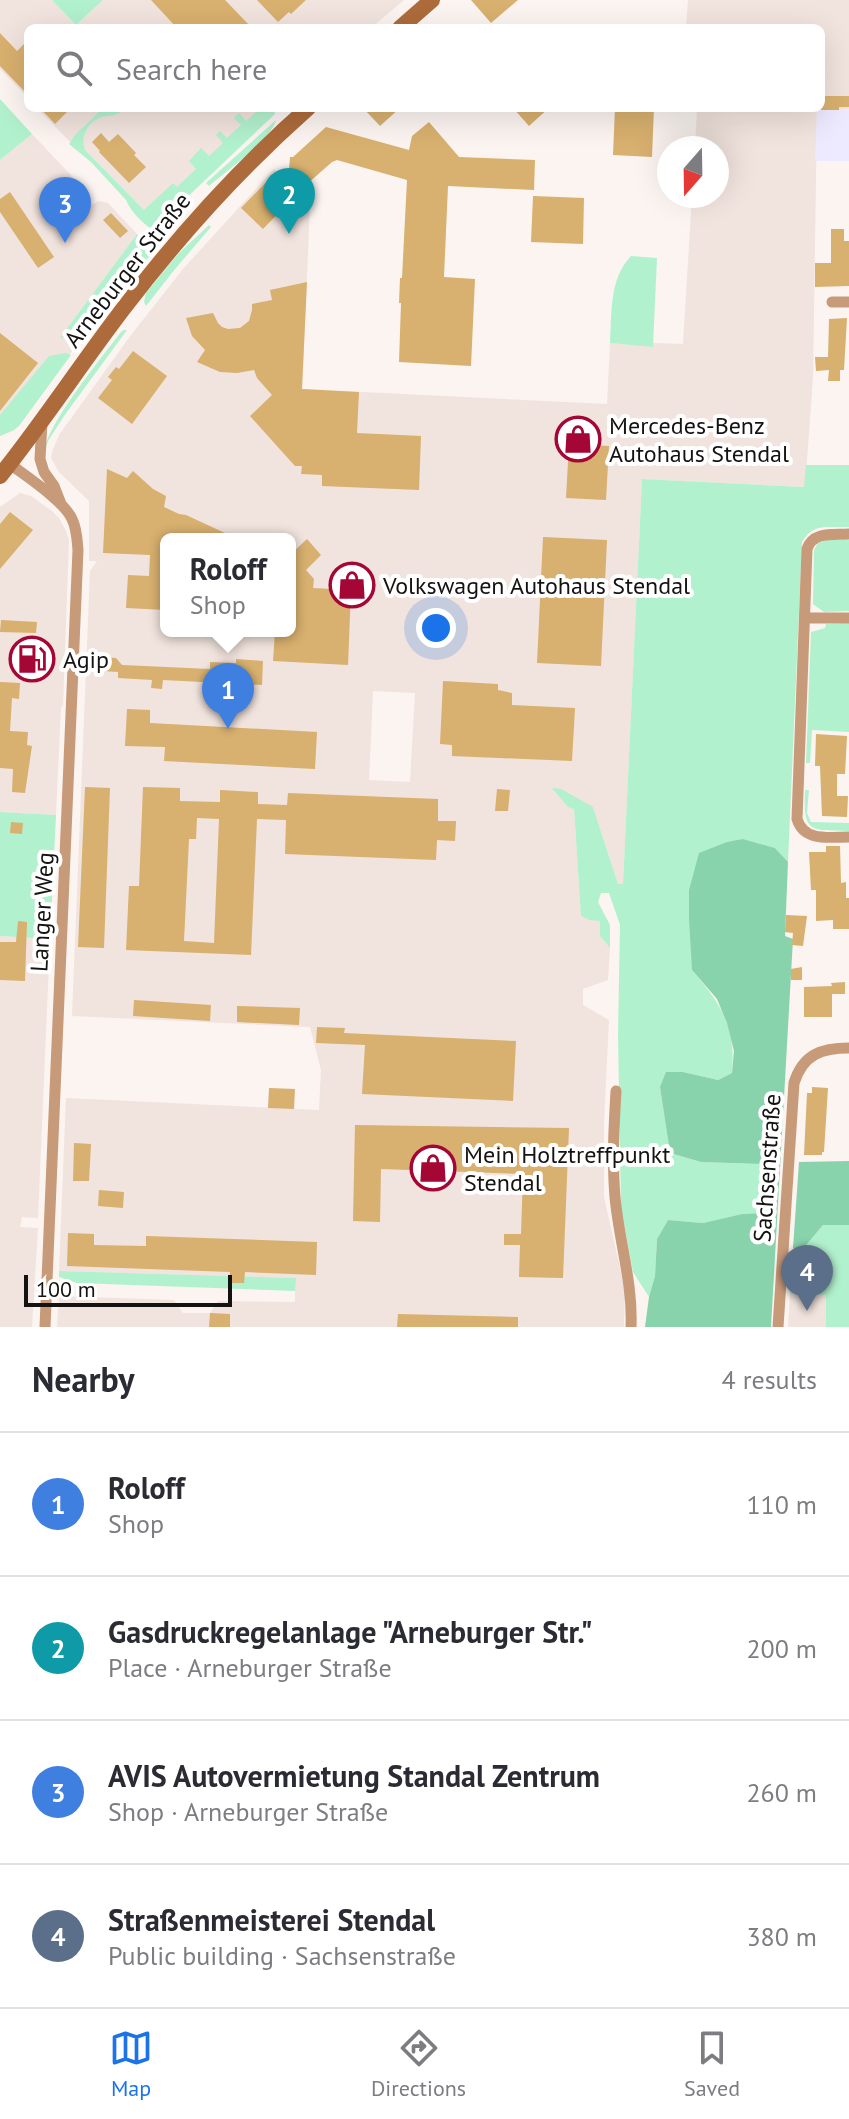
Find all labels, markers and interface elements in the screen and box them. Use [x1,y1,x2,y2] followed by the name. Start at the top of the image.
[24,24,825,112] search box
[52,46,96,90] icon: search
[116,49,267,88] text: Search here
[657,136,729,208] north arrow
[263,168,315,234] pin: 2
[39,177,91,243] pin: 3
[57,186,197,354] street label: Arneburger Straße
[609,410,789,469] place label: Mercedes-Benz Autohaus Stendal
[554,415,602,463] shop icon: Mercedes-Benz Autohaus Stendal
[160,533,296,637] popup
[190,549,266,588] text: Roloff
[328,561,376,609] shop icon: Volkswagen Autohaus Stendal
[382,570,690,601] place label: Volkswagen Autohaus Stendal
[190,588,246,621] text: Shop
[416,608,456,648] your location
[8,635,56,683] fuel station icon: Agip
[63,644,109,675] place label: Agip
[202,663,254,729] pin: 1
[23,851,61,973] street label: Langer Weg
[746,1093,788,1243] street label: Sachsenstraße
[464,1139,670,1198] place label: Mein Holztreffpunkt Stendal
[409,1144,457,1192] shop icon: Mein Holztreffpunkt Stendal
[781,1245,833,1311] pin: 4
[24,1271,232,1307] scale bar
[36,1275,96,1303] text: 100 m
[32,1357,134,1401] text: Nearby
[722,1363,817,1396] text: 4 results
[108,1468,185,1507] text: Roloff
[51,1488,65,1521] text: 1
[746,1488,817,1521] text: 110 m
[108,1507,164,1540] text: Shop
[108,1612,592,1651] text: Gasdruckregelanlage "Arneburger Str."
[51,1632,65,1665] text: 2
[746,1632,817,1665] text: 200 m
[108,1651,392,1684] text: Place · Arneburger Straße
[108,1756,600,1795] text: AVIS Autovermietung Standal Zentrum
[51,1776,65,1809] text: 3
[746,1776,817,1809] text: 260 m
[108,1795,388,1828] text: Shop · Arneburger Straße
[108,1900,435,1939] text: Straßenmeisterei Stendal
[51,1920,65,1953] text: 4
[746,1920,817,1953] text: 380 m
[108,1939,456,1972] text: Public building · Sachsenstraße
[109,2026,153,2102] tab: Map
[371,2026,466,2102] tab: Directions
[684,2026,740,2102] tab: Saved

